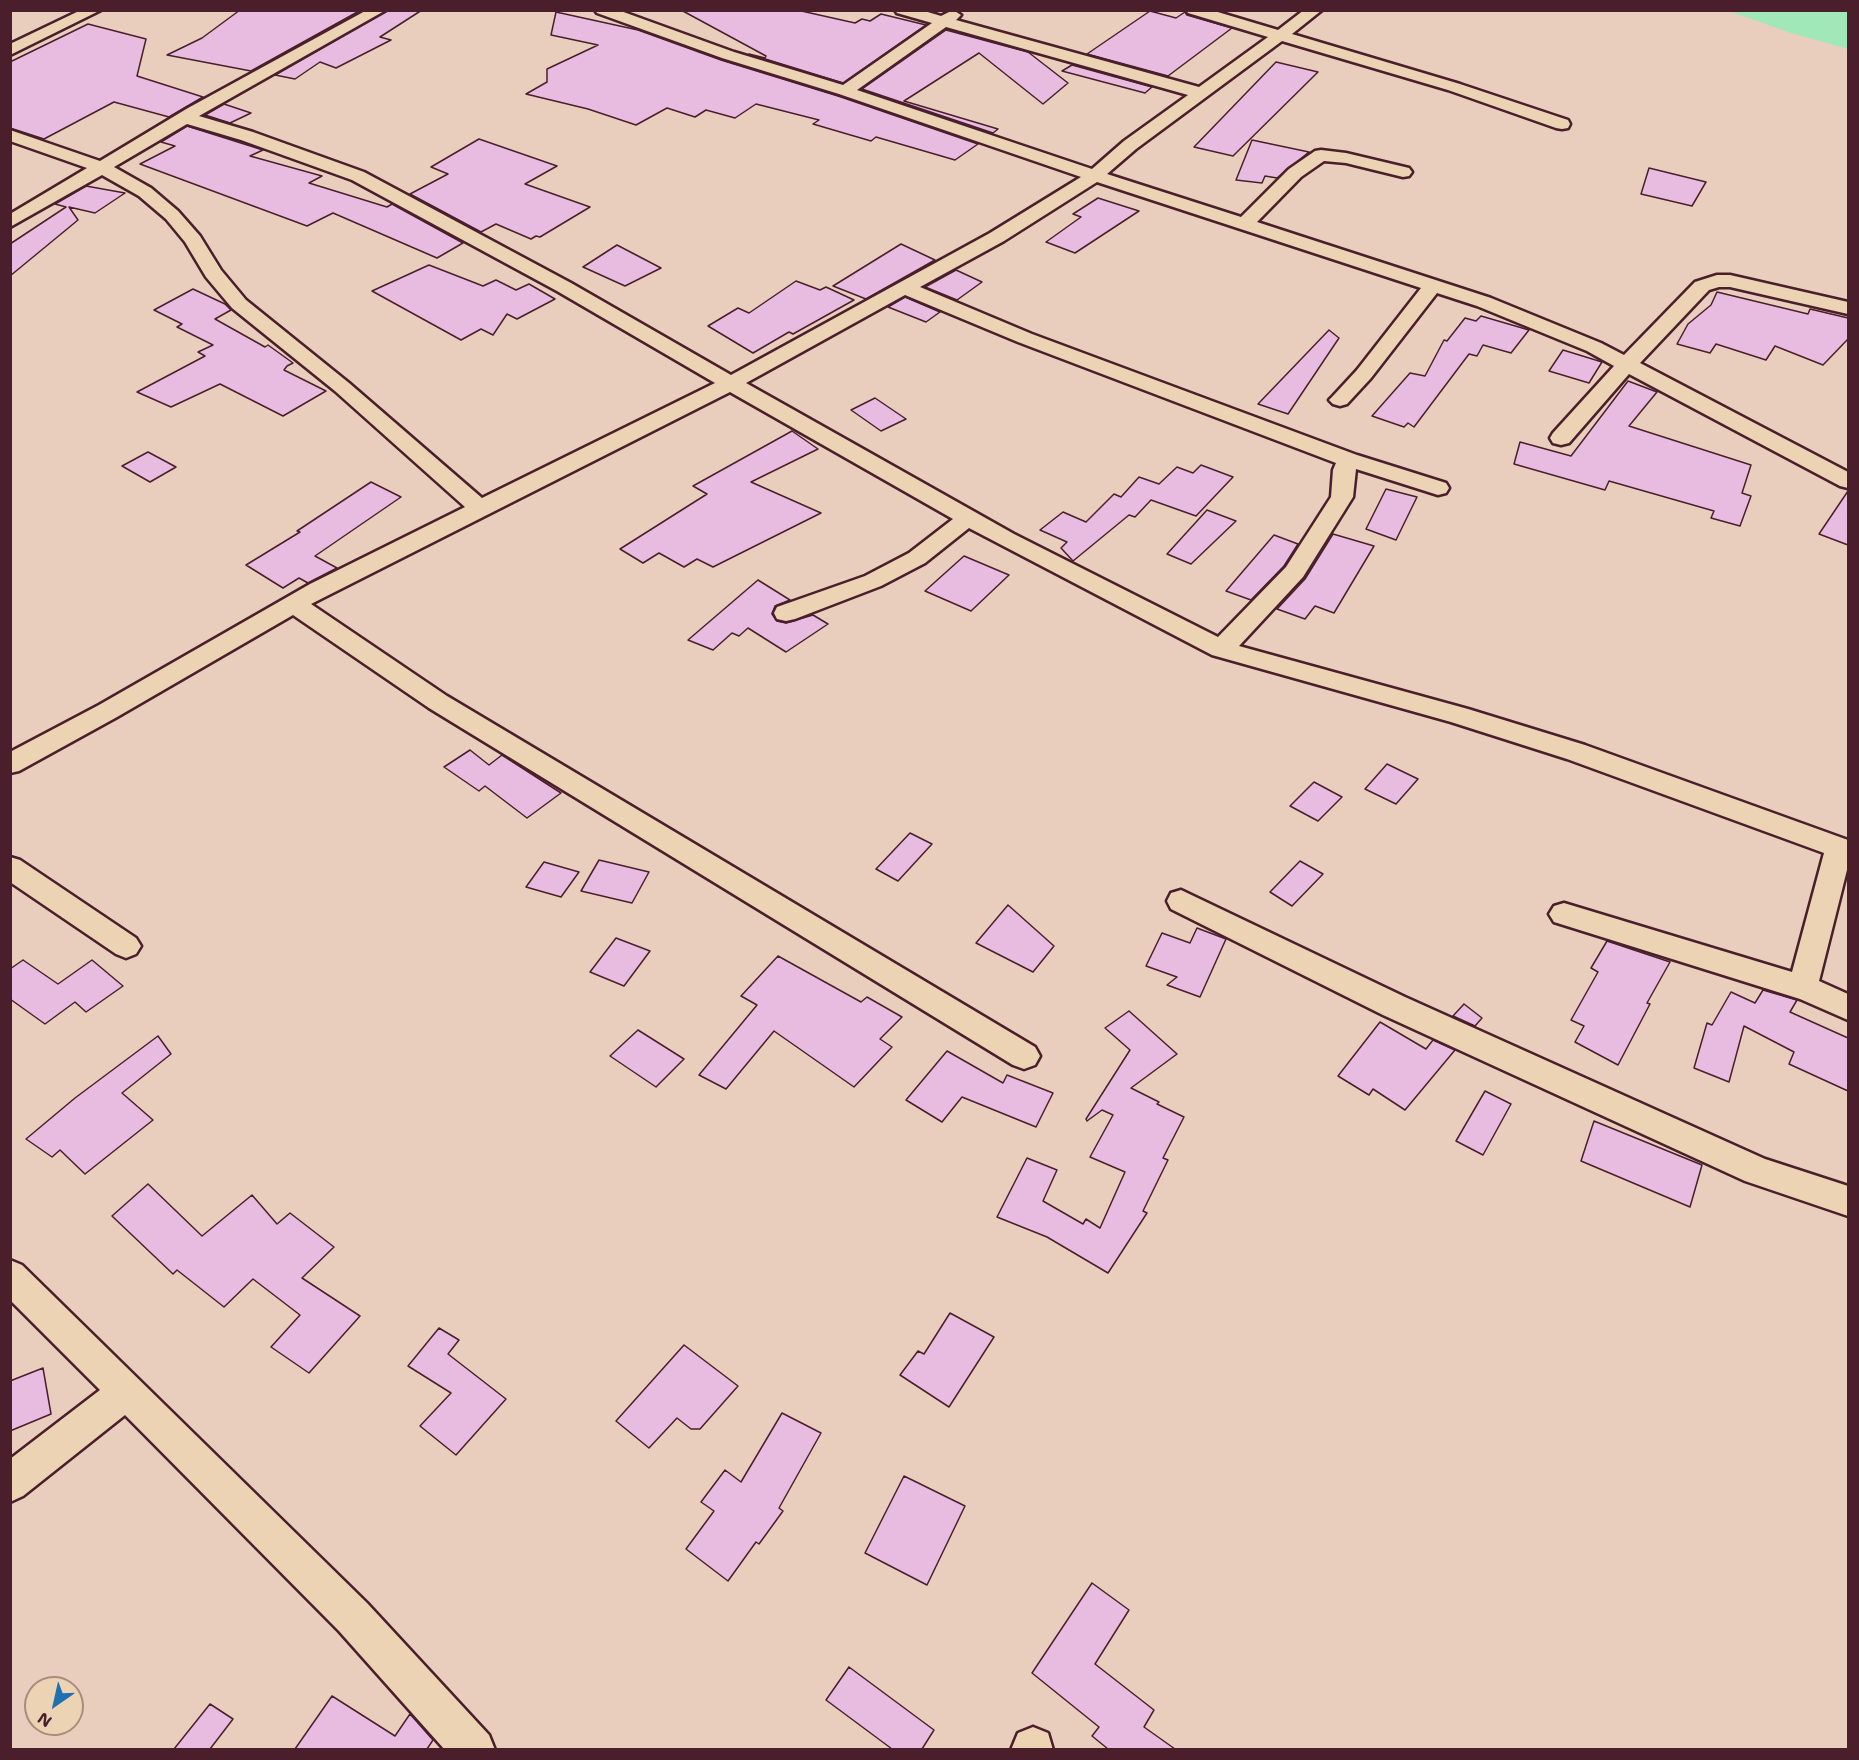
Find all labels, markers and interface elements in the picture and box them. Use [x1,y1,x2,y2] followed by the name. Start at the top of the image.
[24,1676,84,1736] north arrow
[34,1707,56,1732] text: N

